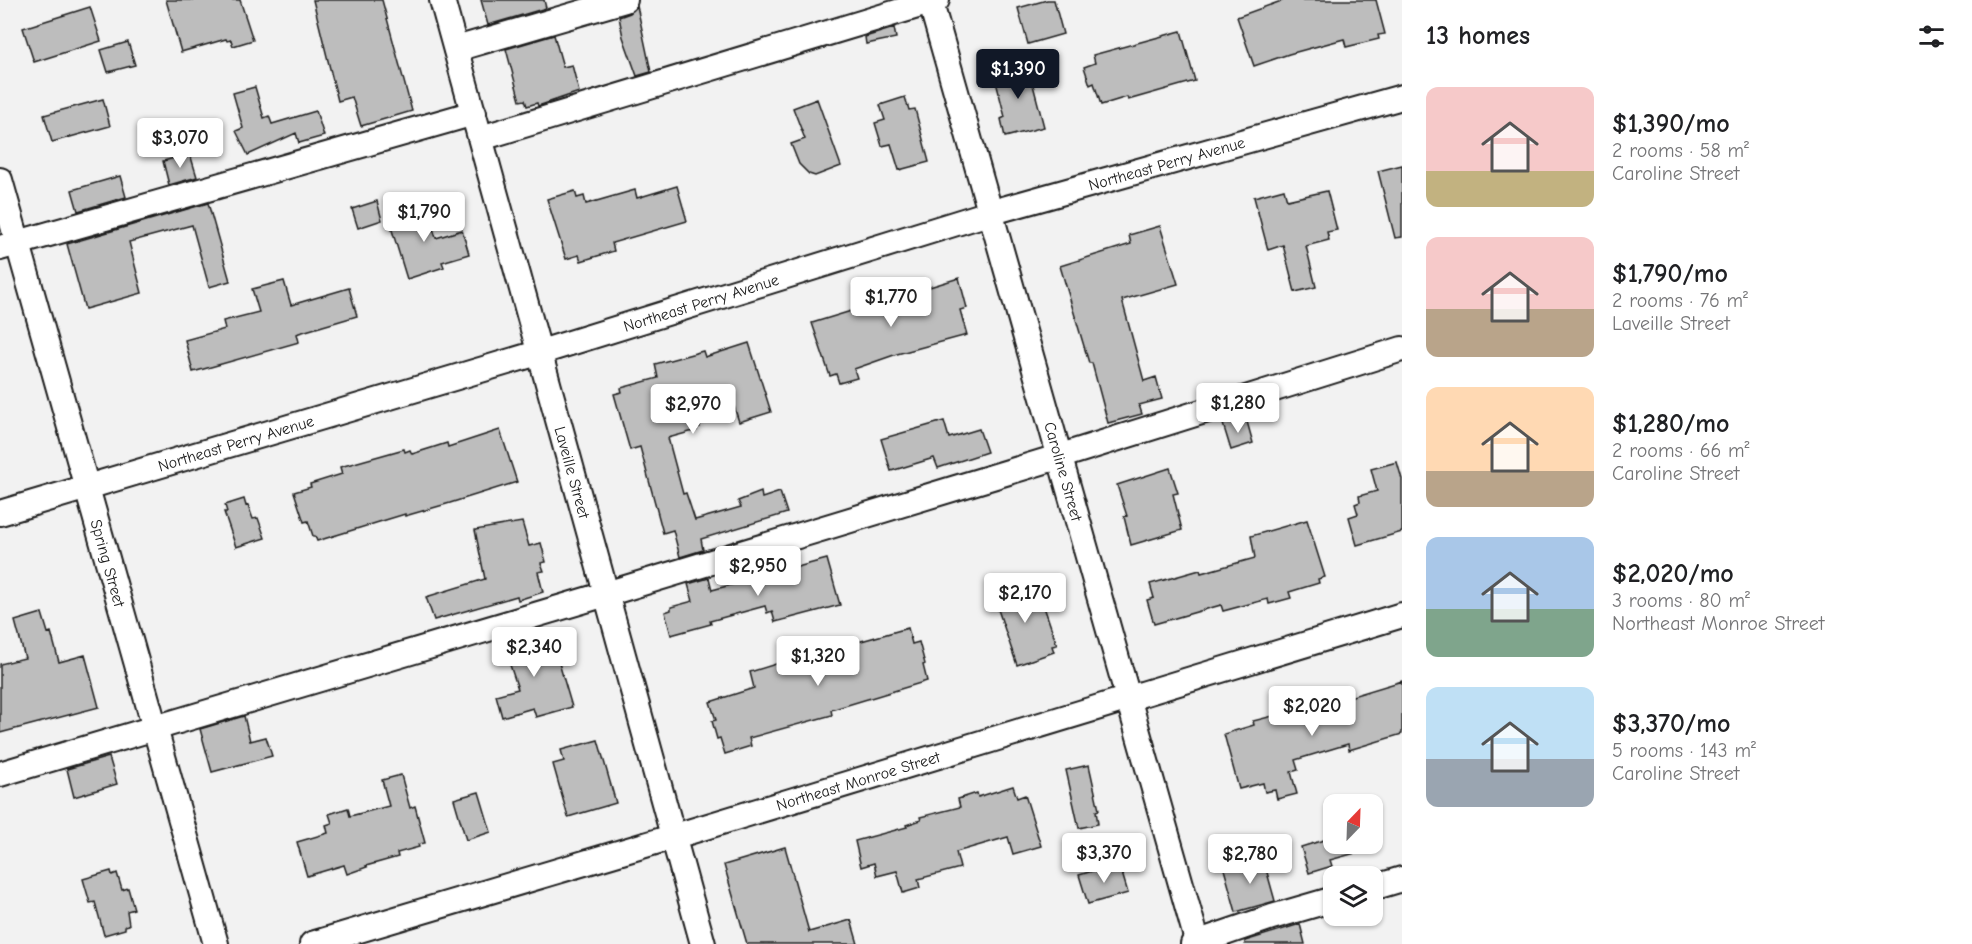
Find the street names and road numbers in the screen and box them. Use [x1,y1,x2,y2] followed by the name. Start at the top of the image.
[1087,134,1247,195] street label: Northeast Perry Avenue
[621,271,781,336] street label: Northeast Perry Avenue
[156,412,316,475] street label: Northeast Perry Avenue
[1040,420,1086,524] street label: Caroline Street
[550,425,593,521] street label: Laveille Street
[86,517,128,609] street label: Spring Street
[774,748,943,815] street label: Northeast Monroe Street

